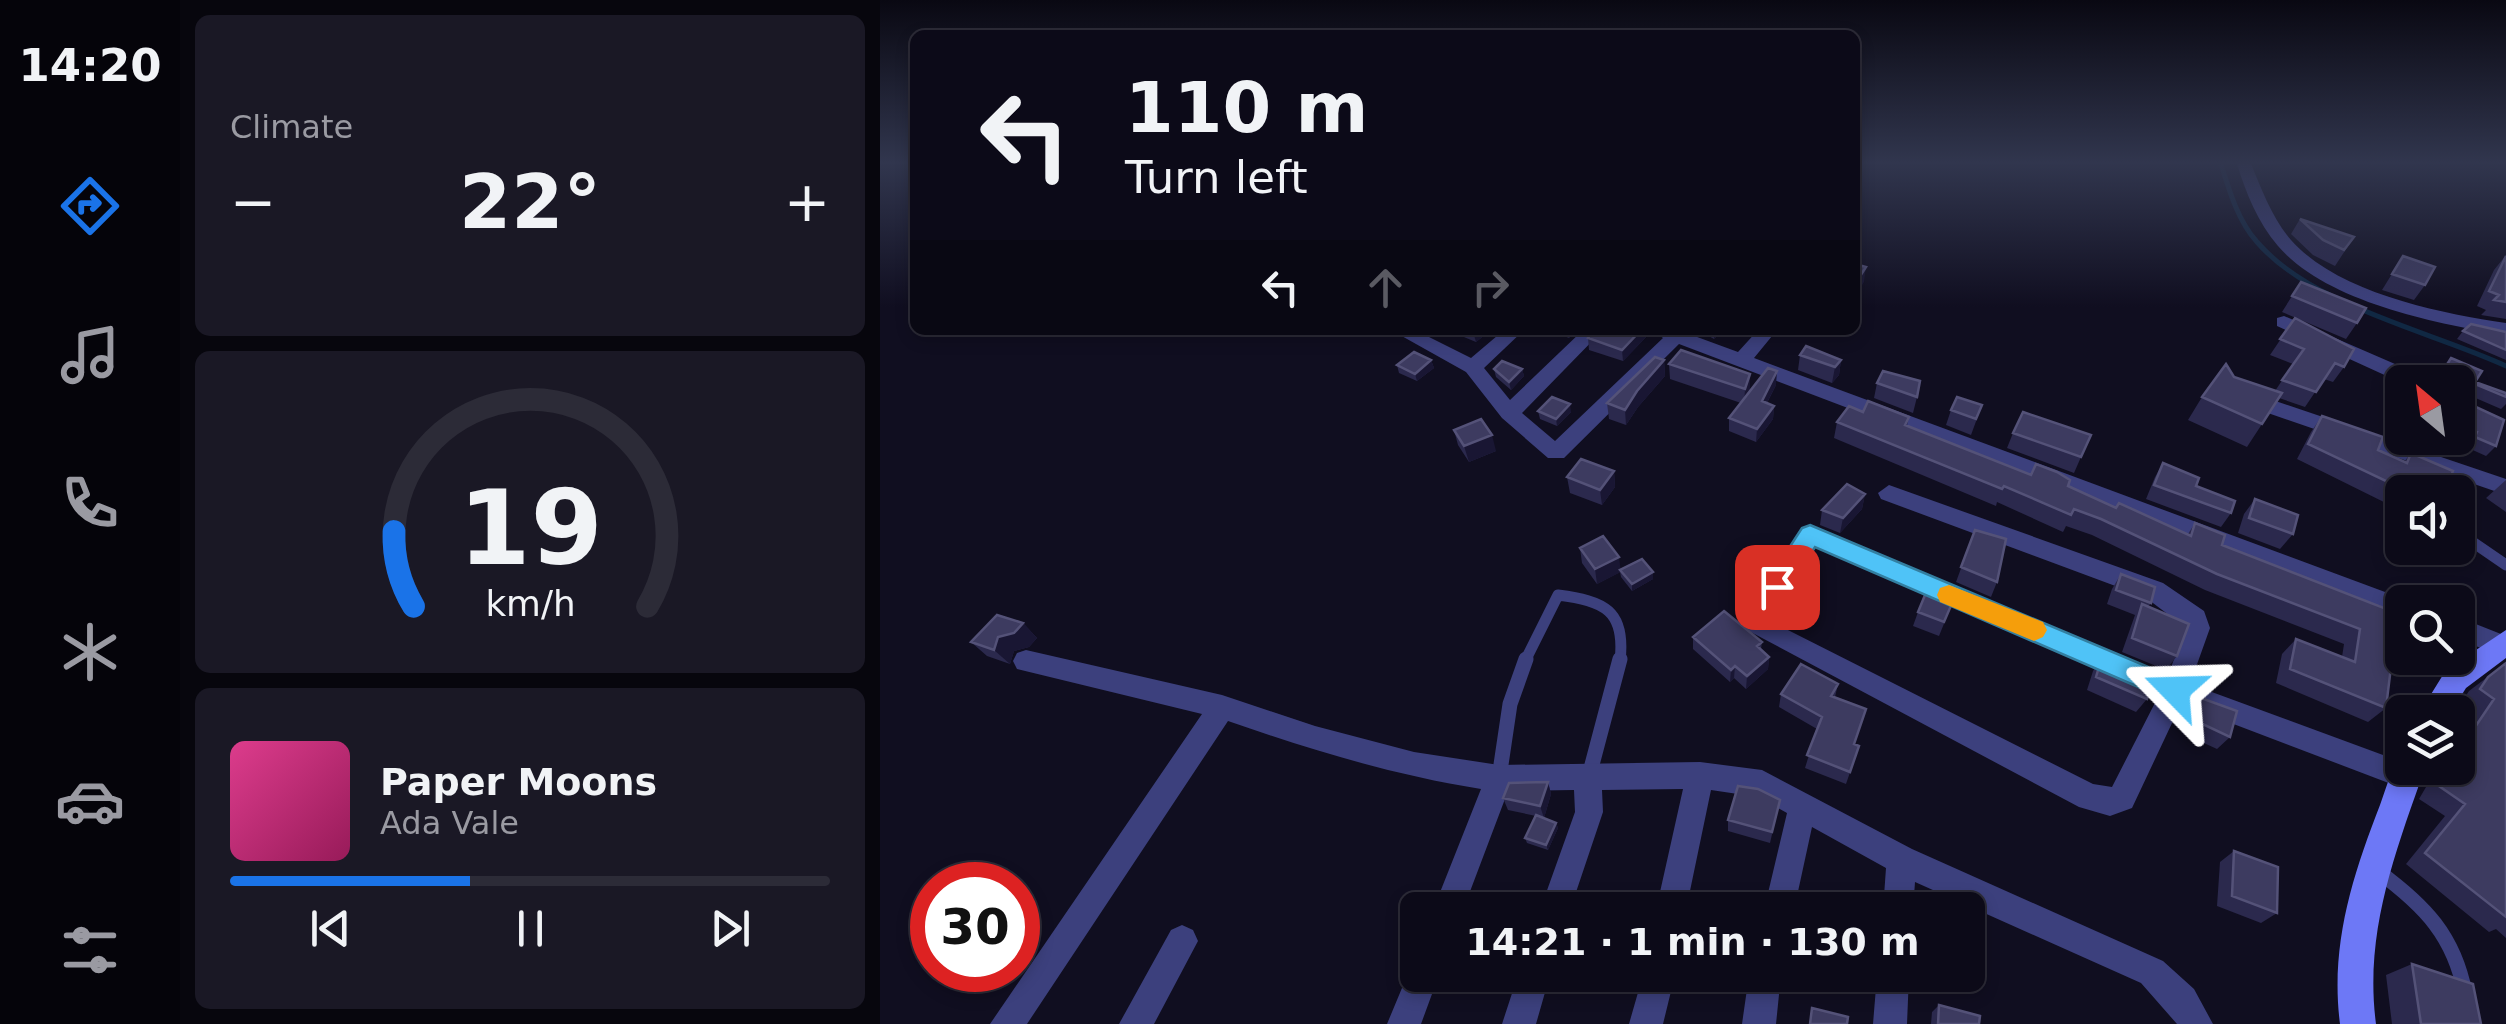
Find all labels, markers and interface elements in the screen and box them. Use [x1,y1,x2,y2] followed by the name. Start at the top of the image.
[18,39,162,92] text: 14:20
[1125,67,1368,149] text: 110 m
[960,70,1090,200] icon: left
[230,108,353,146] text: Climate
[1125,151,1308,204] text: Turn left
[459,158,601,246] text: 22°
[230,170,276,234] text: −
[784,170,830,234] text: +
[55,171,125,241] icon: directions
[1253,260,1308,315] icon: left
[1358,260,1413,315] icon: ahead
[1463,260,1518,315] icon: right
[55,320,125,390] icon: music
[2385,365,2475,455] north arrow
[2385,365,2475,785] map controls
[458,467,602,589] text: 19
[55,468,125,538] icon: phone
[2385,475,2475,565] button: sound
[1735,545,1820,630] pin
[1750,560,1805,615] icon: arrive
[485,583,575,624] text: km/h
[2385,585,2475,675] button: search
[55,617,125,687] icon: climate
[2123,638,2227,742] position arrow
[2385,695,2475,785] button: layers
[380,760,657,804] text: Paper Moons
[55,766,125,836] icon: car
[380,804,519,842] text: Ada Vale
[910,862,1040,992] speed limit sign: 30
[303,901,358,956] icon: previous
[503,901,558,956] icon: pause
[703,901,758,956] icon: next
[55,915,125,985] icon: filters
[1465,920,1920,964] text: 14:21 · 1 min · 130 m

